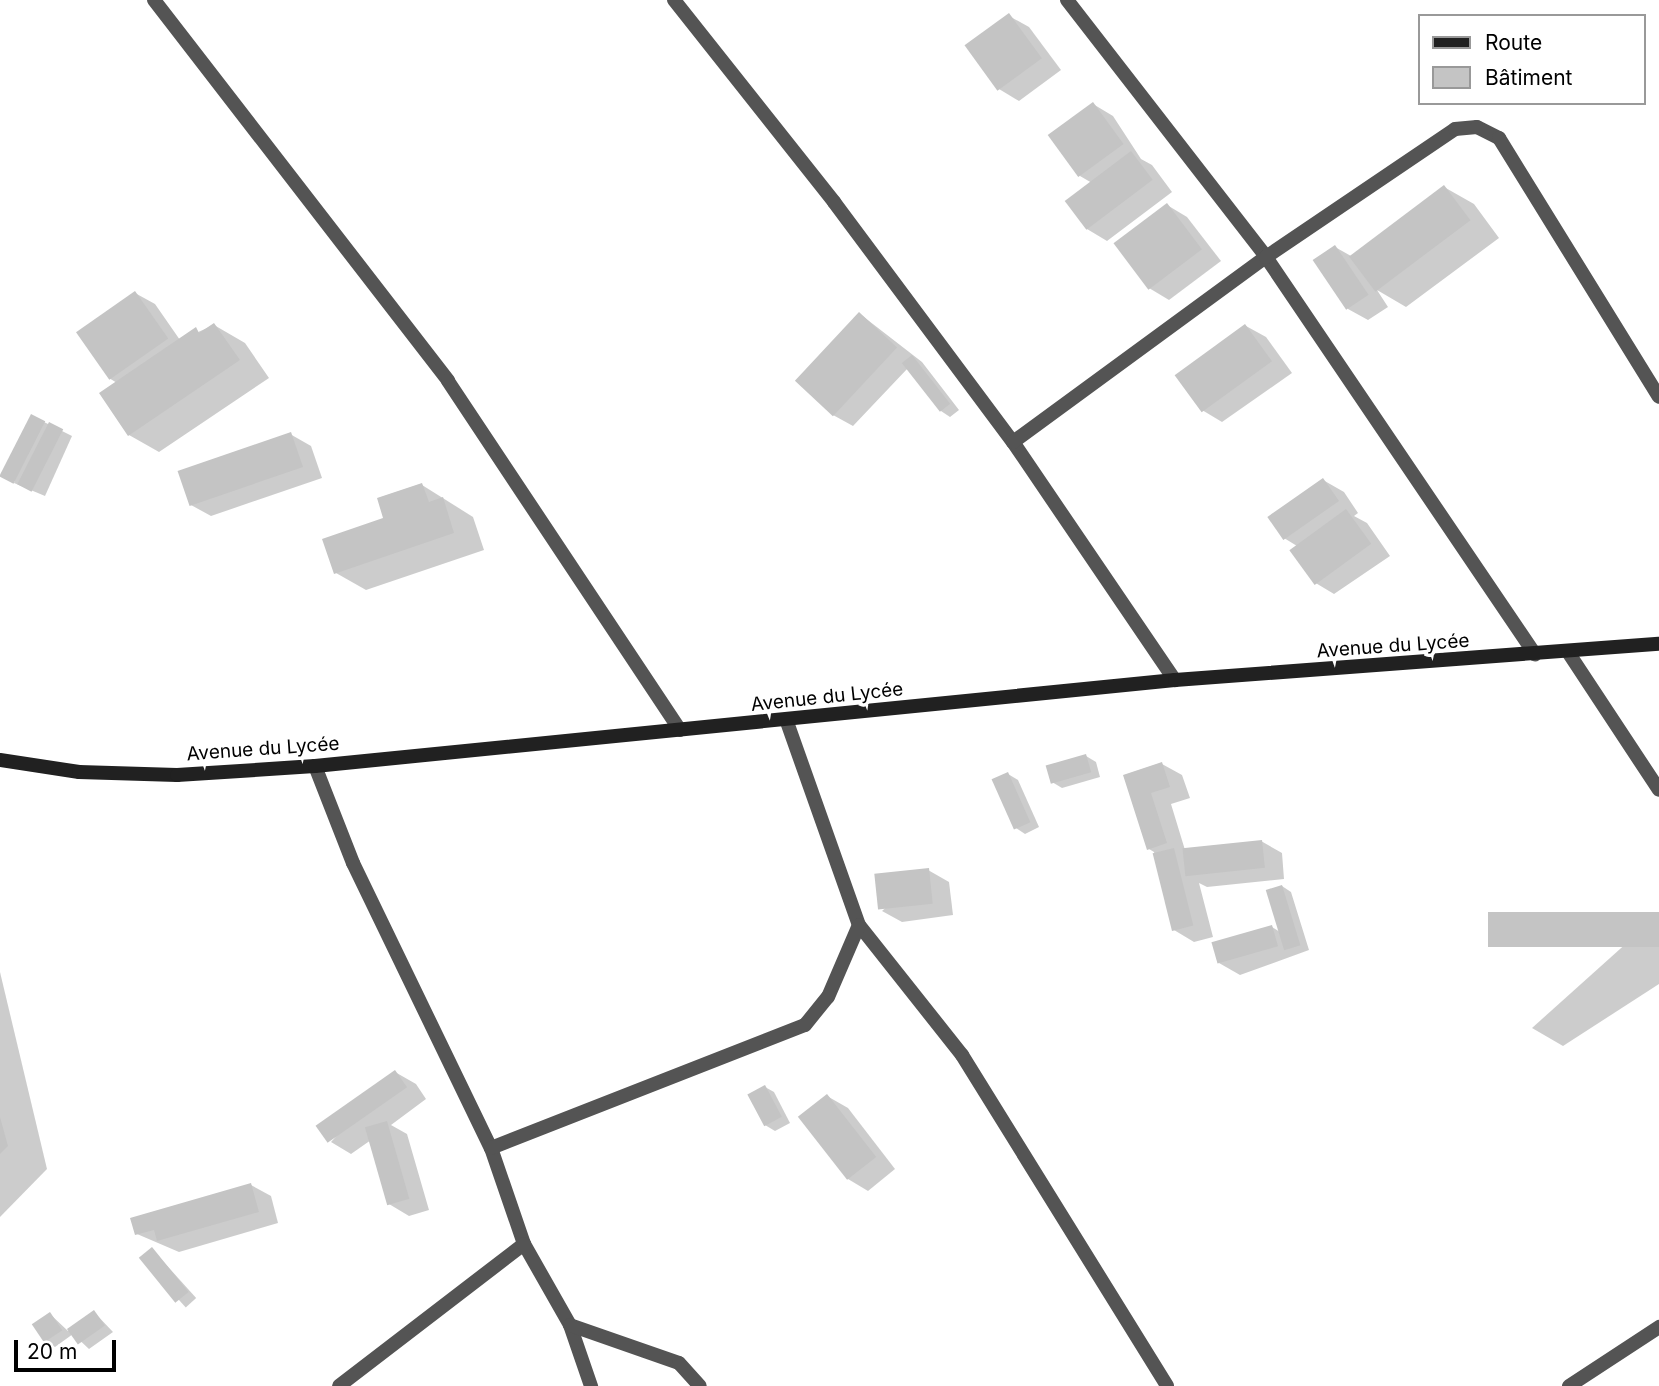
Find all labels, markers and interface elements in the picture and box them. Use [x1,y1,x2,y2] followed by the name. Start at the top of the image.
[1418,14,1645,105] legend
[1485,30,1542,55] text: Route
[1485,65,1572,90] text: Bâtiment
[1316,629,1470,663] street label: Avenue du Lycée
[750,678,904,716] street label: Avenue du Lycée
[186,732,340,766] street label: Avenue du Lycée
[18,1326,119,1370] scale bar
[27,1339,77,1364] text: 20 m

